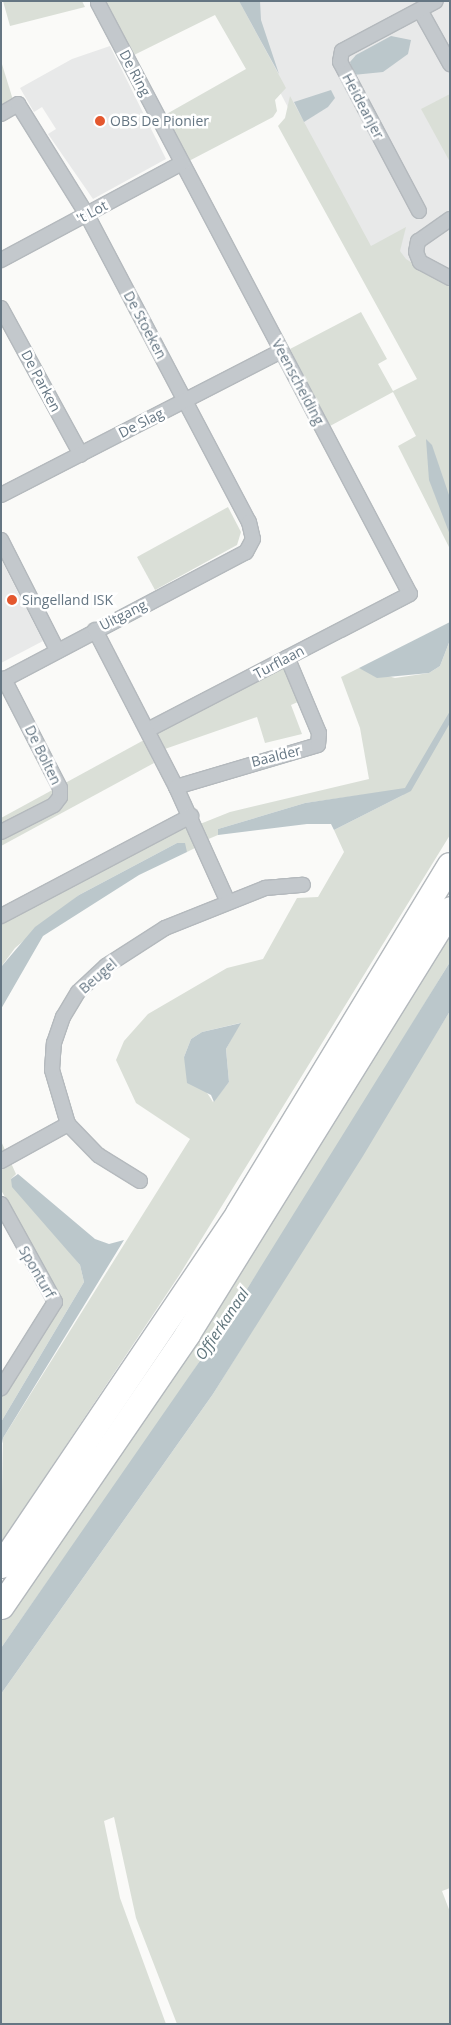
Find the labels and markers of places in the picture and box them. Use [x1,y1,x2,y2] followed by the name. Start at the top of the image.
[110,113,209,129] place label: OBS De Pionier
[94,115,106,127] marker: OBS De Pionier
[22,592,113,608] place label: Singelland ISK
[6,594,18,606] marker: Singelland ISK

